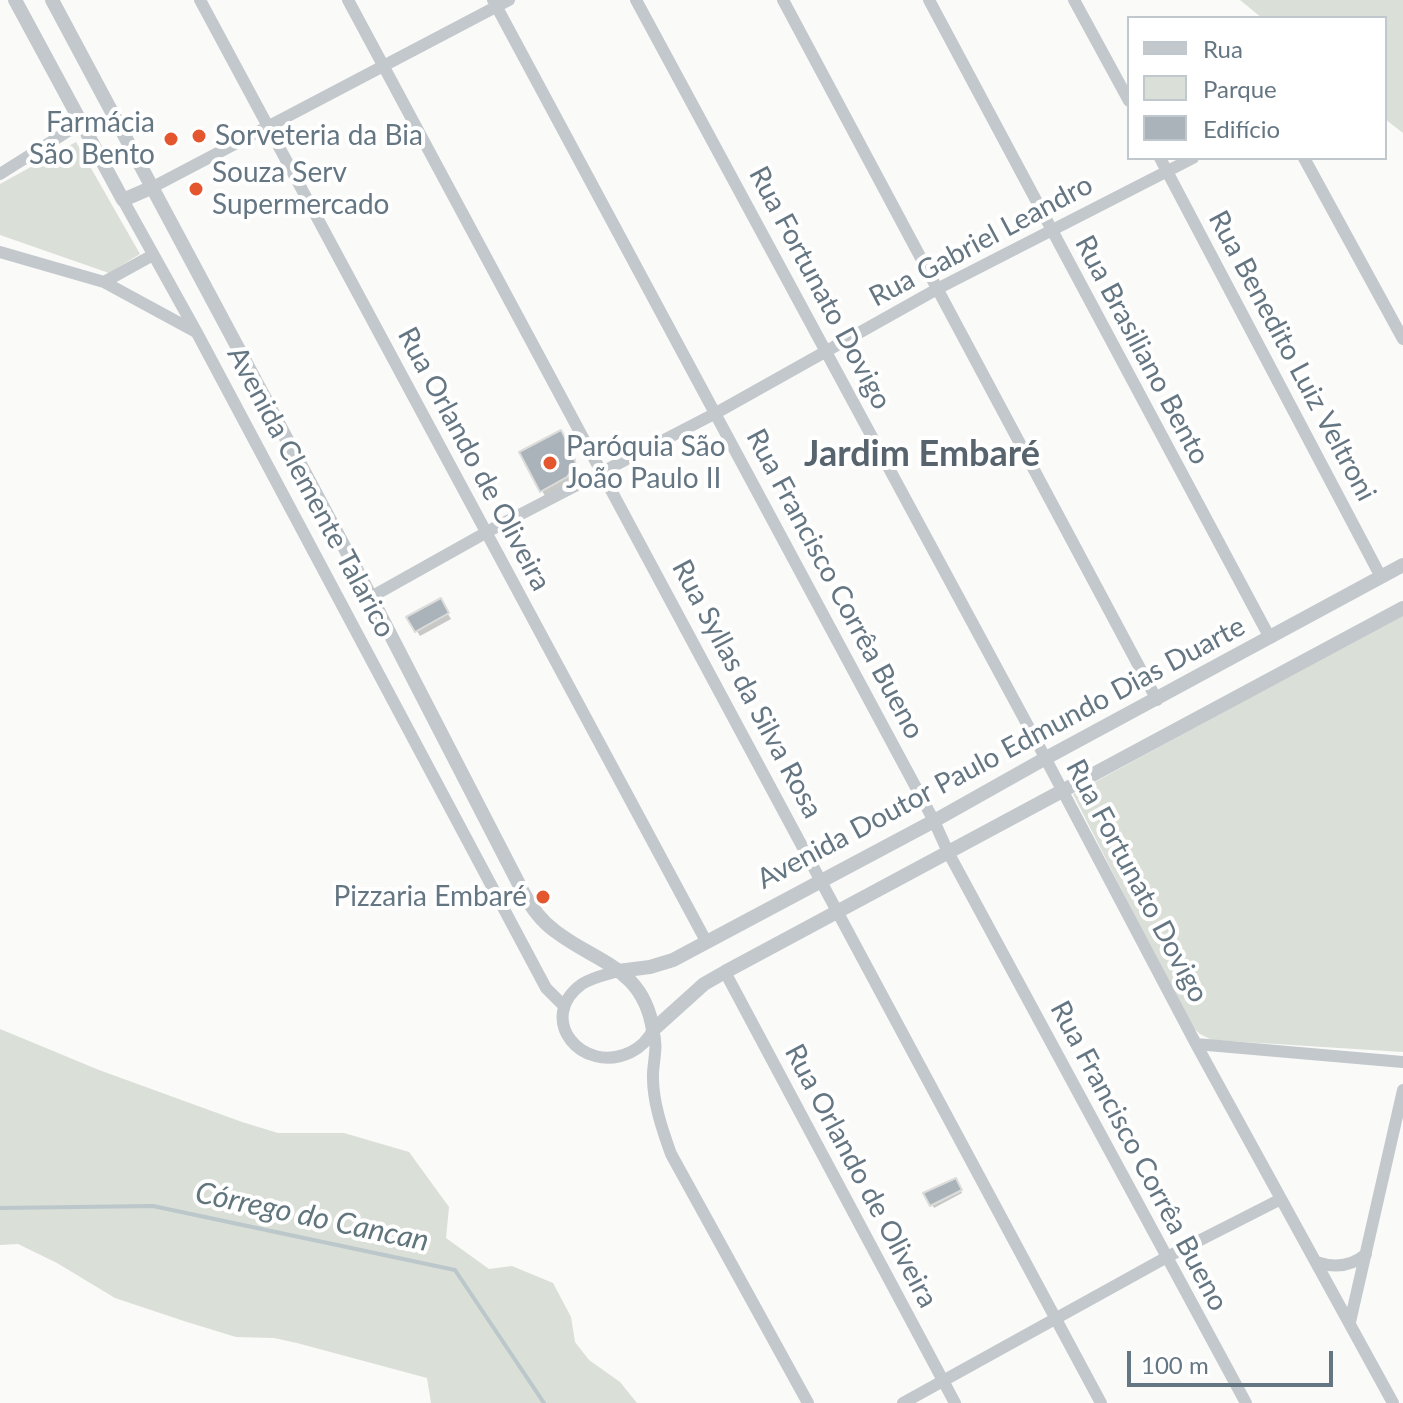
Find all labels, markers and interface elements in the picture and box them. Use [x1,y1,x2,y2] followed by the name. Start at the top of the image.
[1127,16,1387,160] legend
[1203,34,1243,63] text: Rua
[1203,74,1277,103] text: Parque
[29,106,155,172] place label: Farmácia São Bento
[1203,114,1280,143] text: Edifício
[215,119,423,153] place label: Sorveteria da Bia
[190,127,208,145] marker: Sorveteria da Bia
[162,130,180,148] marker: Farmácia São Bento
[212,156,389,222] place label: Souza Serv Supermercado
[742,161,898,415] street label: Rua Fortunato Dovigo
[864,168,1098,314] street label: Rua Gabriel Leandro
[187,180,205,198] marker: Souza Serv Supermercado
[1201,205,1383,507] street label: Rua Benedito Luiz Veltroni
[1068,230,1216,470] street label: Rua Brasiliano Bento
[390,322,558,596] street label: Rua Orlando de Oliveira
[220,341,402,643] street label: Avenida Clemente Talarico
[739,423,931,745] street label: Rua Francisco Corrêa Bueno
[566,430,726,496] place label: Paróquia São João Paulo II
[804,432,1040,476] district label: Jardim Embaré
[541,454,559,472] marker: Paróquia São João Paulo II
[665,554,829,824] street label: Rua Syllas da Silva Rosa
[751,610,1251,896] street label: Avenida Doutor Paulo Edmundo Dias Duarte
[1059,754,1215,1008] street label: Rua Fortunato Dovigo
[334,880,527,914] place label: Pizzaria Embaré
[534,888,552,906] marker: Pizzaria Embaré
[1043,995,1235,1317] street label: Rua Francisco Corrêa Bueno
[777,1039,945,1313] street label: Rua Orlando de Oliveira
[192,1175,432,1259] water label: Córrego do Cancan
[1131,1335,1337,1385] scale bar
[1141,1350,1209,1379] text: 100 m

